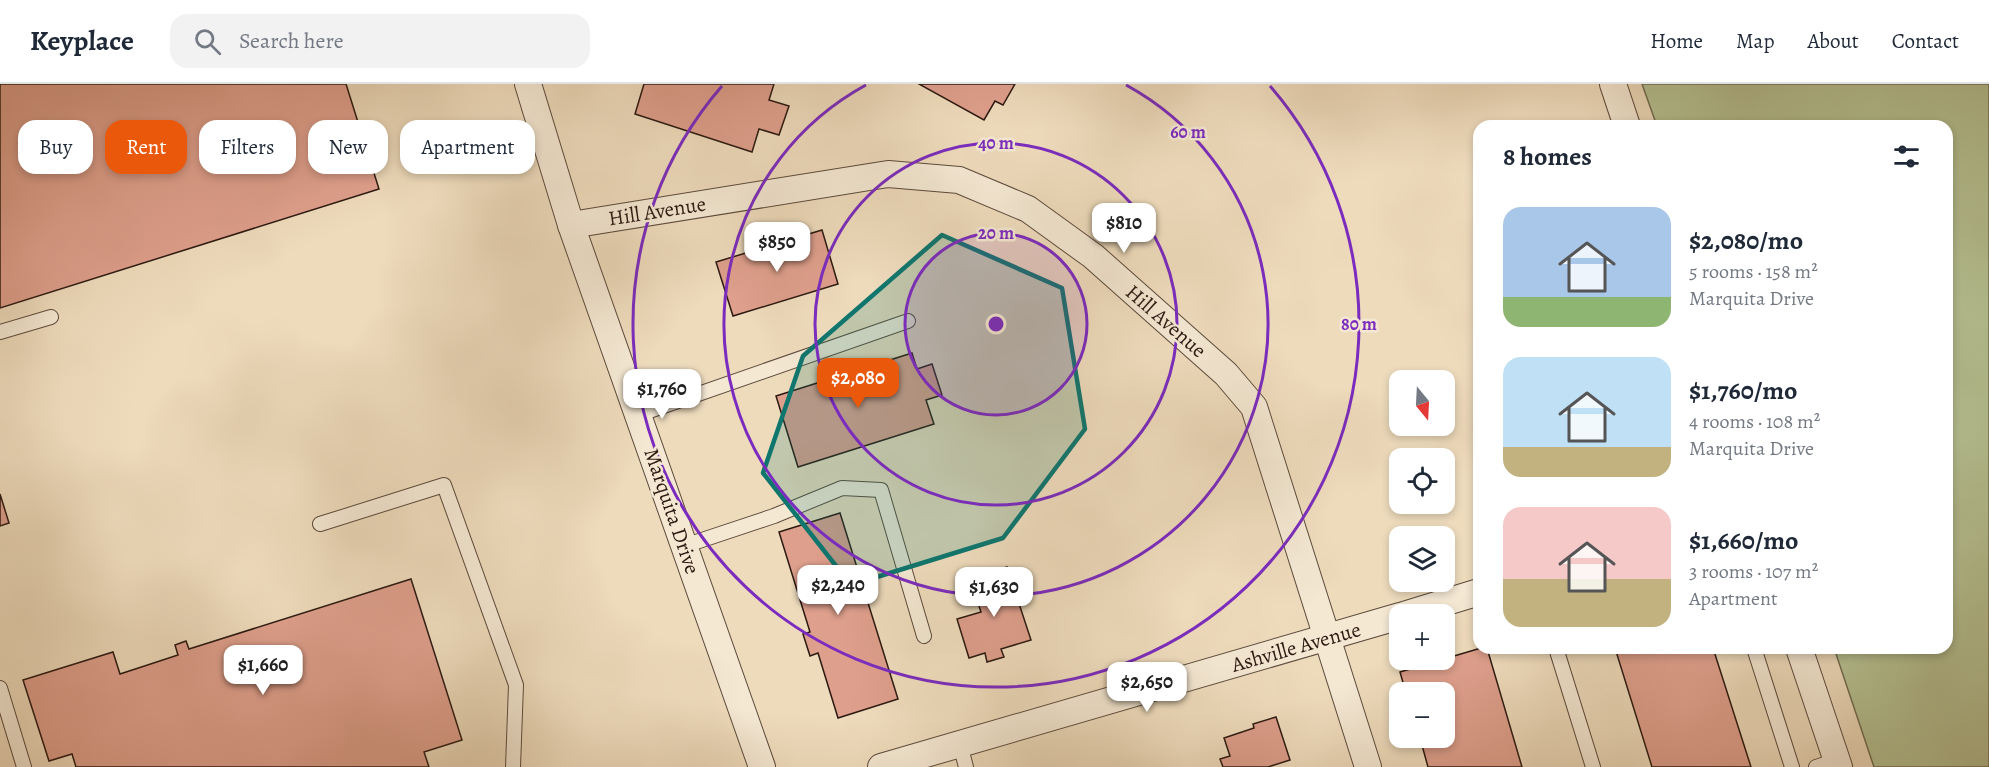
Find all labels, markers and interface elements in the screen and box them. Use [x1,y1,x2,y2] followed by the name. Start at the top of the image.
[170,14,590,68] search box
[30,22,134,60] text: Keyplace
[191,25,224,58] icon: search
[239,26,344,56] text: Search here
[1650,27,1703,55] text: Home
[1736,27,1774,55] text: Map
[1807,27,1859,55] text: About
[1892,27,1959,55] text: Contact
[18,120,93,174] chip: Buy
[105,120,187,174] chip: Rent
[199,120,296,174] chip: Filters
[308,120,388,174] chip: New
[400,120,535,174] chip: Apartment
[1170,120,1206,144] text: 60 m
[978,131,1014,155] text: 40 m
[1503,139,1592,174] text: 8 homes
[1890,140,1923,173] icon: filters
[606,189,708,233] street label: Hill Avenue
[1088,203,1160,254] pin: $810
[1106,209,1142,236] text: $810
[978,221,1014,245] text: 20 m
[741,222,813,273] pin: $850
[1689,223,1803,258] text: $2,080/mo
[758,228,796,255] text: $850
[1551,231,1623,303] icon: home
[1689,258,1818,285] text: 5 rooms · 158 m²
[1120,278,1212,364] street label: Hill Avenue
[1689,285,1814,312] text: Marquita Drive
[1341,312,1377,336] text: 80 m
[986,314,1006,334] centre of rings
[809,358,907,409] pin: $2,080
[831,364,885,391] text: $2,080
[613,369,711,420] pin: $1,760
[1389,370,1455,436] north arrow
[1389,370,1455,748] map controls
[1689,373,1798,408] text: $1,760/mo
[637,375,687,402] text: $1,760
[1551,381,1623,453] icon: home
[1689,408,1820,435] text: 4 rooms · 108 m²
[1689,435,1814,462] text: Marquita Drive
[637,444,707,578] street label: Marquita Drive
[1389,448,1455,514] button: locate
[1689,523,1799,558] text: $1,660/mo
[1389,526,1455,592] button: layers
[1551,531,1623,603] icon: home
[1689,558,1818,585] text: 3 rooms · 107 m²
[789,565,887,616] pin: $2,240
[945,567,1043,618] pin: $1,630
[811,571,865,598] text: $2,240
[969,573,1019,600] text: $1,630
[1689,585,1778,612] text: Apartment
[1389,604,1455,670] button: +
[1227,615,1364,679] street label: Ashville Avenue
[214,645,312,696] pin: $1,660
[238,651,288,678] text: $1,660
[1098,662,1196,713] pin: $2,650
[1121,668,1173,695] text: $2,650
[1389,682,1455,748] button: −

